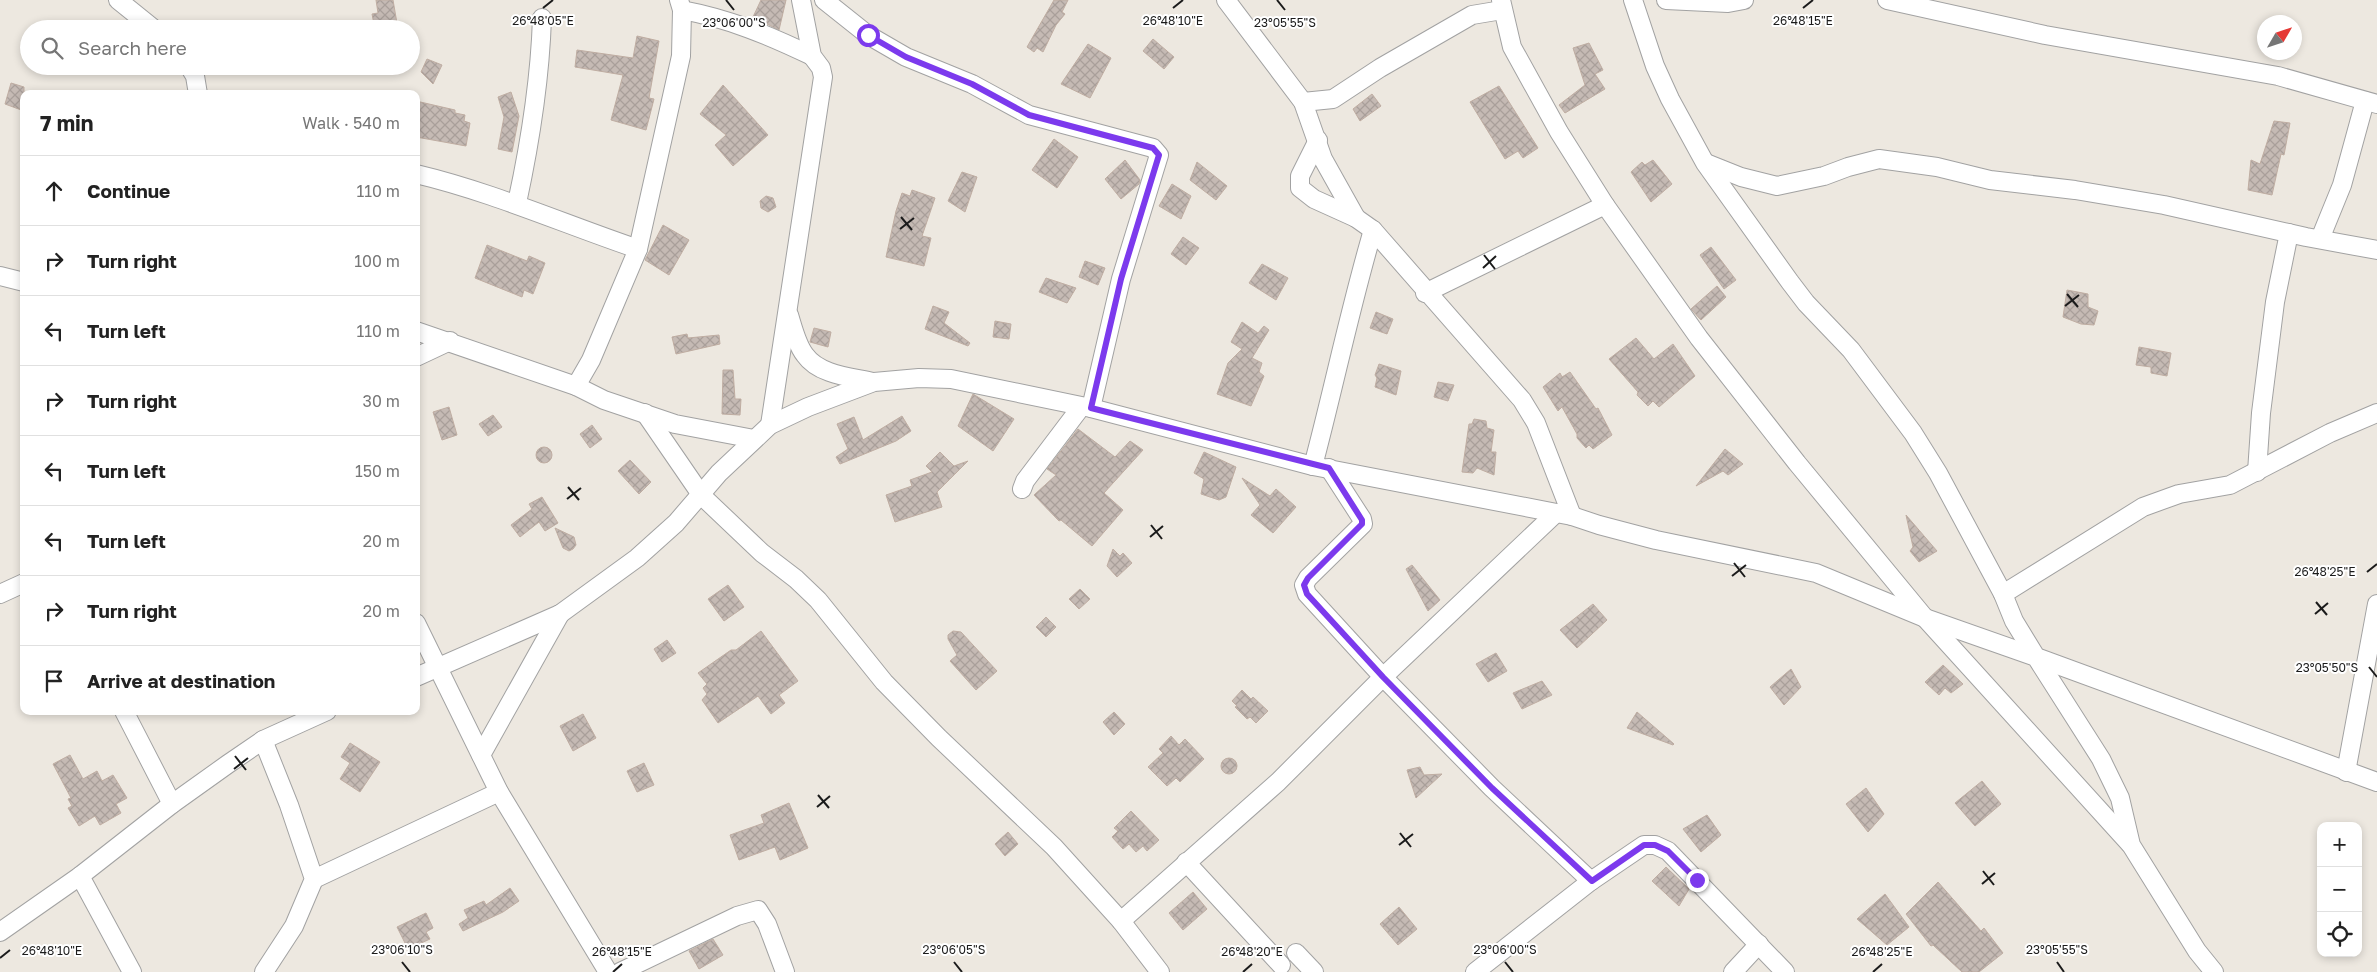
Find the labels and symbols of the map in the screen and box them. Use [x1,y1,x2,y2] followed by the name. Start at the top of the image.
[512,13,574,28] text: 26°48'05"E
[1143,13,1203,28] text: 26°48'10"E
[1773,13,1833,28] text: 26°48'15"E
[702,15,766,30] text: 23°06'00"S
[1254,15,1316,30] text: 23°05'55"S
[2257,15,2302,60] north arrow
[857,24,880,47] route start
[2294,564,2356,579] text: 26°48'25"E
[2296,660,2359,675] text: 23°05'50"S
[1686,869,1709,892] route end
[371,942,433,957] text: 23°06'10"S
[923,942,986,957] text: 23°06'05"S
[1473,942,1537,957] text: 23°06'00"S
[2026,942,2088,957] text: 23°05'55"S
[22,943,82,958] text: 26°48'10"E
[592,944,652,959] text: 26°48'15"E
[1221,944,1283,959] text: 26°48'20"E
[1851,944,1913,959] text: 26°48'25"E

